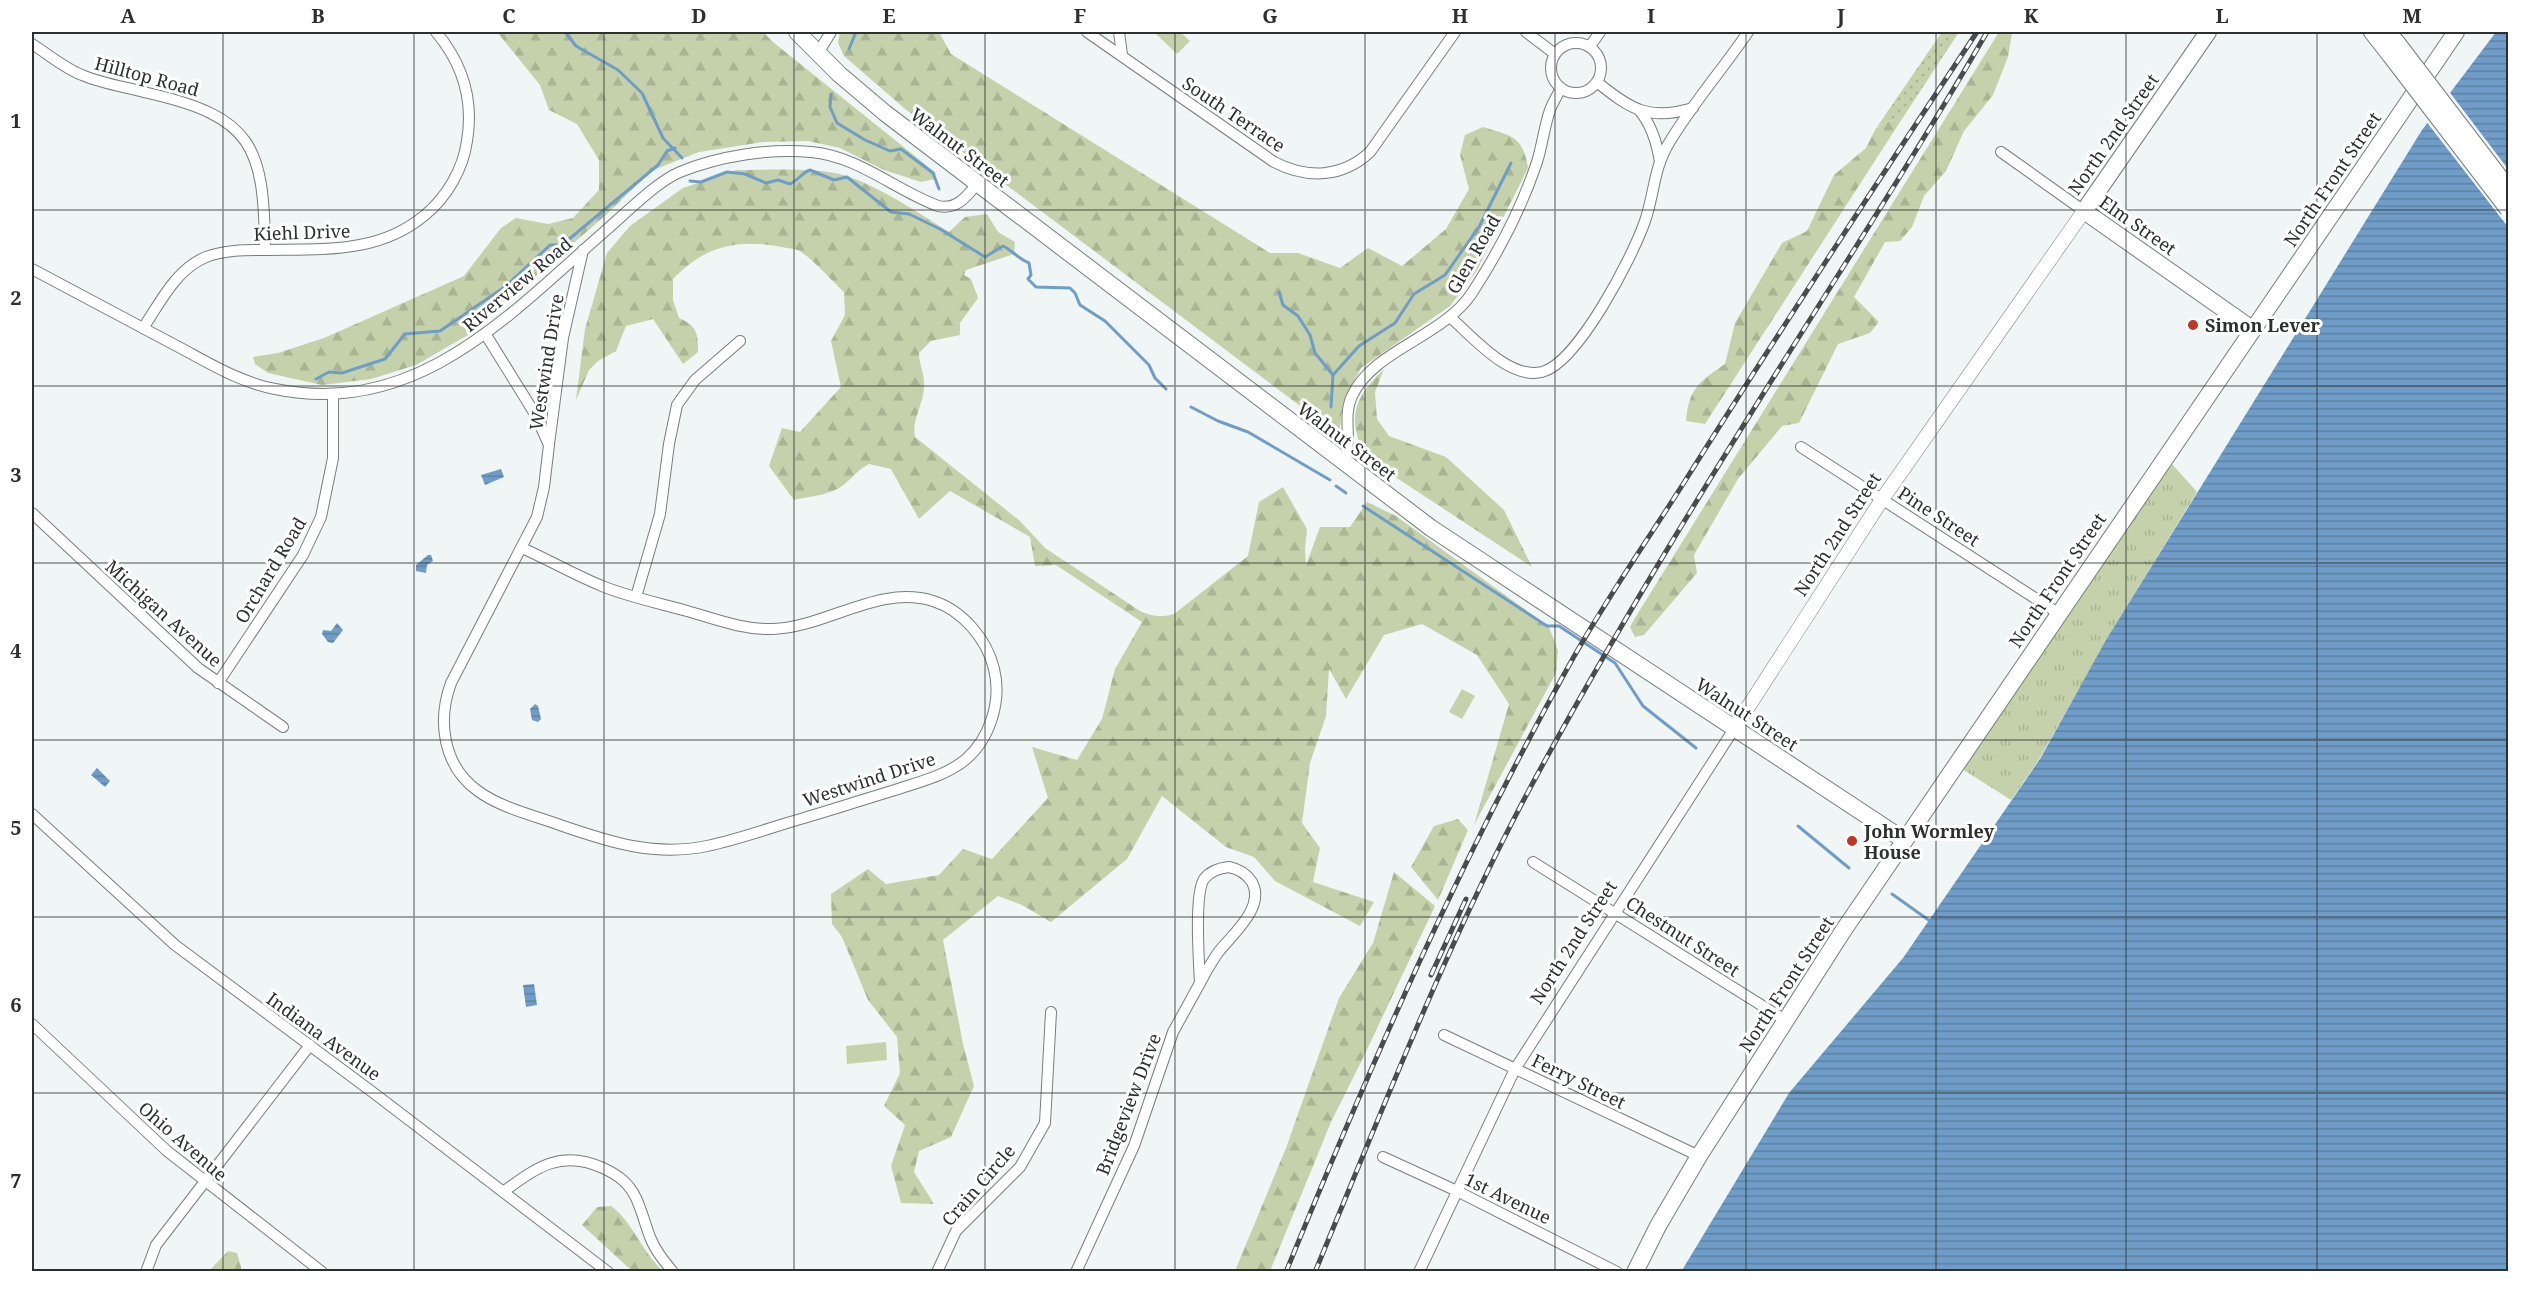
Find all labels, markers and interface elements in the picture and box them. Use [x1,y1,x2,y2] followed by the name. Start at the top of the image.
[120,2,136,29] text: A
[311,2,325,29] text: B
[502,2,516,29] text: C
[691,2,707,29] text: D
[882,2,896,29] text: E
[1074,2,1086,29] text: F
[1262,2,1278,29] text: G
[1452,2,1468,29] text: H
[1647,2,1655,29] text: I
[1836,2,1845,29] text: J
[2024,2,2039,29] text: K
[2215,2,2229,29] text: L
[2402,2,2422,29] text: M
[92,51,202,101] street label: Hilltop Road
[2062,69,2164,199] street label: North 2nd Street
[1178,71,1290,157] street label: South Terrace
[906,102,1014,192] street label: Walnut Street
[10,107,22,134] text: 1
[2278,107,2386,251] street label: North Front Street
[2095,190,2181,260] street label: Elm Street
[1441,210,1505,298] street label: Glen Road
[253,218,351,246] street label: Kiehl Drive
[457,231,577,337] street label: Riverview Road
[10,284,22,311] text: 2
[523,292,569,432] street label: Westwind Drive
[2205,313,2321,337] place label: Simon Lever
[2186,318,2200,332] marker: Simon Lever
[1293,396,1401,486] street label: Walnut Street
[10,461,22,488] text: 3
[1788,468,1886,600] street label: North 2nd Street
[1894,481,1984,551] street label: Pine Street
[2003,508,2111,652] street label: North Front Street
[229,512,311,628] street label: Orchard Road
[101,554,227,672] street label: Michigan Avenue
[10,637,22,664] text: 4
[1691,672,1803,756] street label: Walnut Street
[800,746,938,812] street label: Westwind Drive
[10,814,22,841] text: 5
[1863,819,1995,864] place label: John Wormley House
[1845,834,1859,848] marker: John Wormley House
[1524,876,1622,1008] street label: North 2nd Street
[1622,890,1744,982] street label: Chestnut Street
[1733,911,1839,1057] street label: North Front Street
[262,986,386,1086] street label: Indiana Avenue
[10,991,22,1018] text: 6
[1090,1030,1166,1178] street label: Bridgeview Drive
[1528,1048,1630,1114] street label: Ferry Street
[134,1096,232,1186] street label: Ohio Avenue
[936,1139,1020,1231] street label: Crain Circle
[10,1167,22,1194] text: 7
[1461,1167,1555,1229] street label: 1st Avenue

